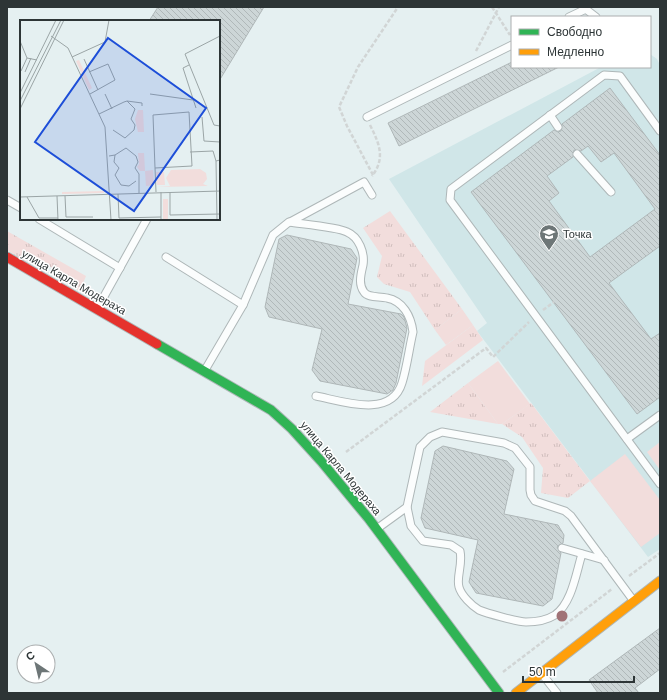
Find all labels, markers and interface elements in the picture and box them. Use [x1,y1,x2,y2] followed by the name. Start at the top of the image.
[511,16,651,68] legend
[20,20,220,220] inset map
[547,25,602,39] text: Свободно
[547,45,604,59] text: Медленно
[538,223,560,251] school or university icon: Точка
[563,228,593,240] place label: Точка
[20,247,129,317] street label: улица Карла Модераха
[298,419,384,518] street label: улица Карла Модераха
[16,644,56,684] north arrow
[24,649,37,663] text: С
[523,658,634,684] scale bar
[529,665,556,679] text: 50 m

